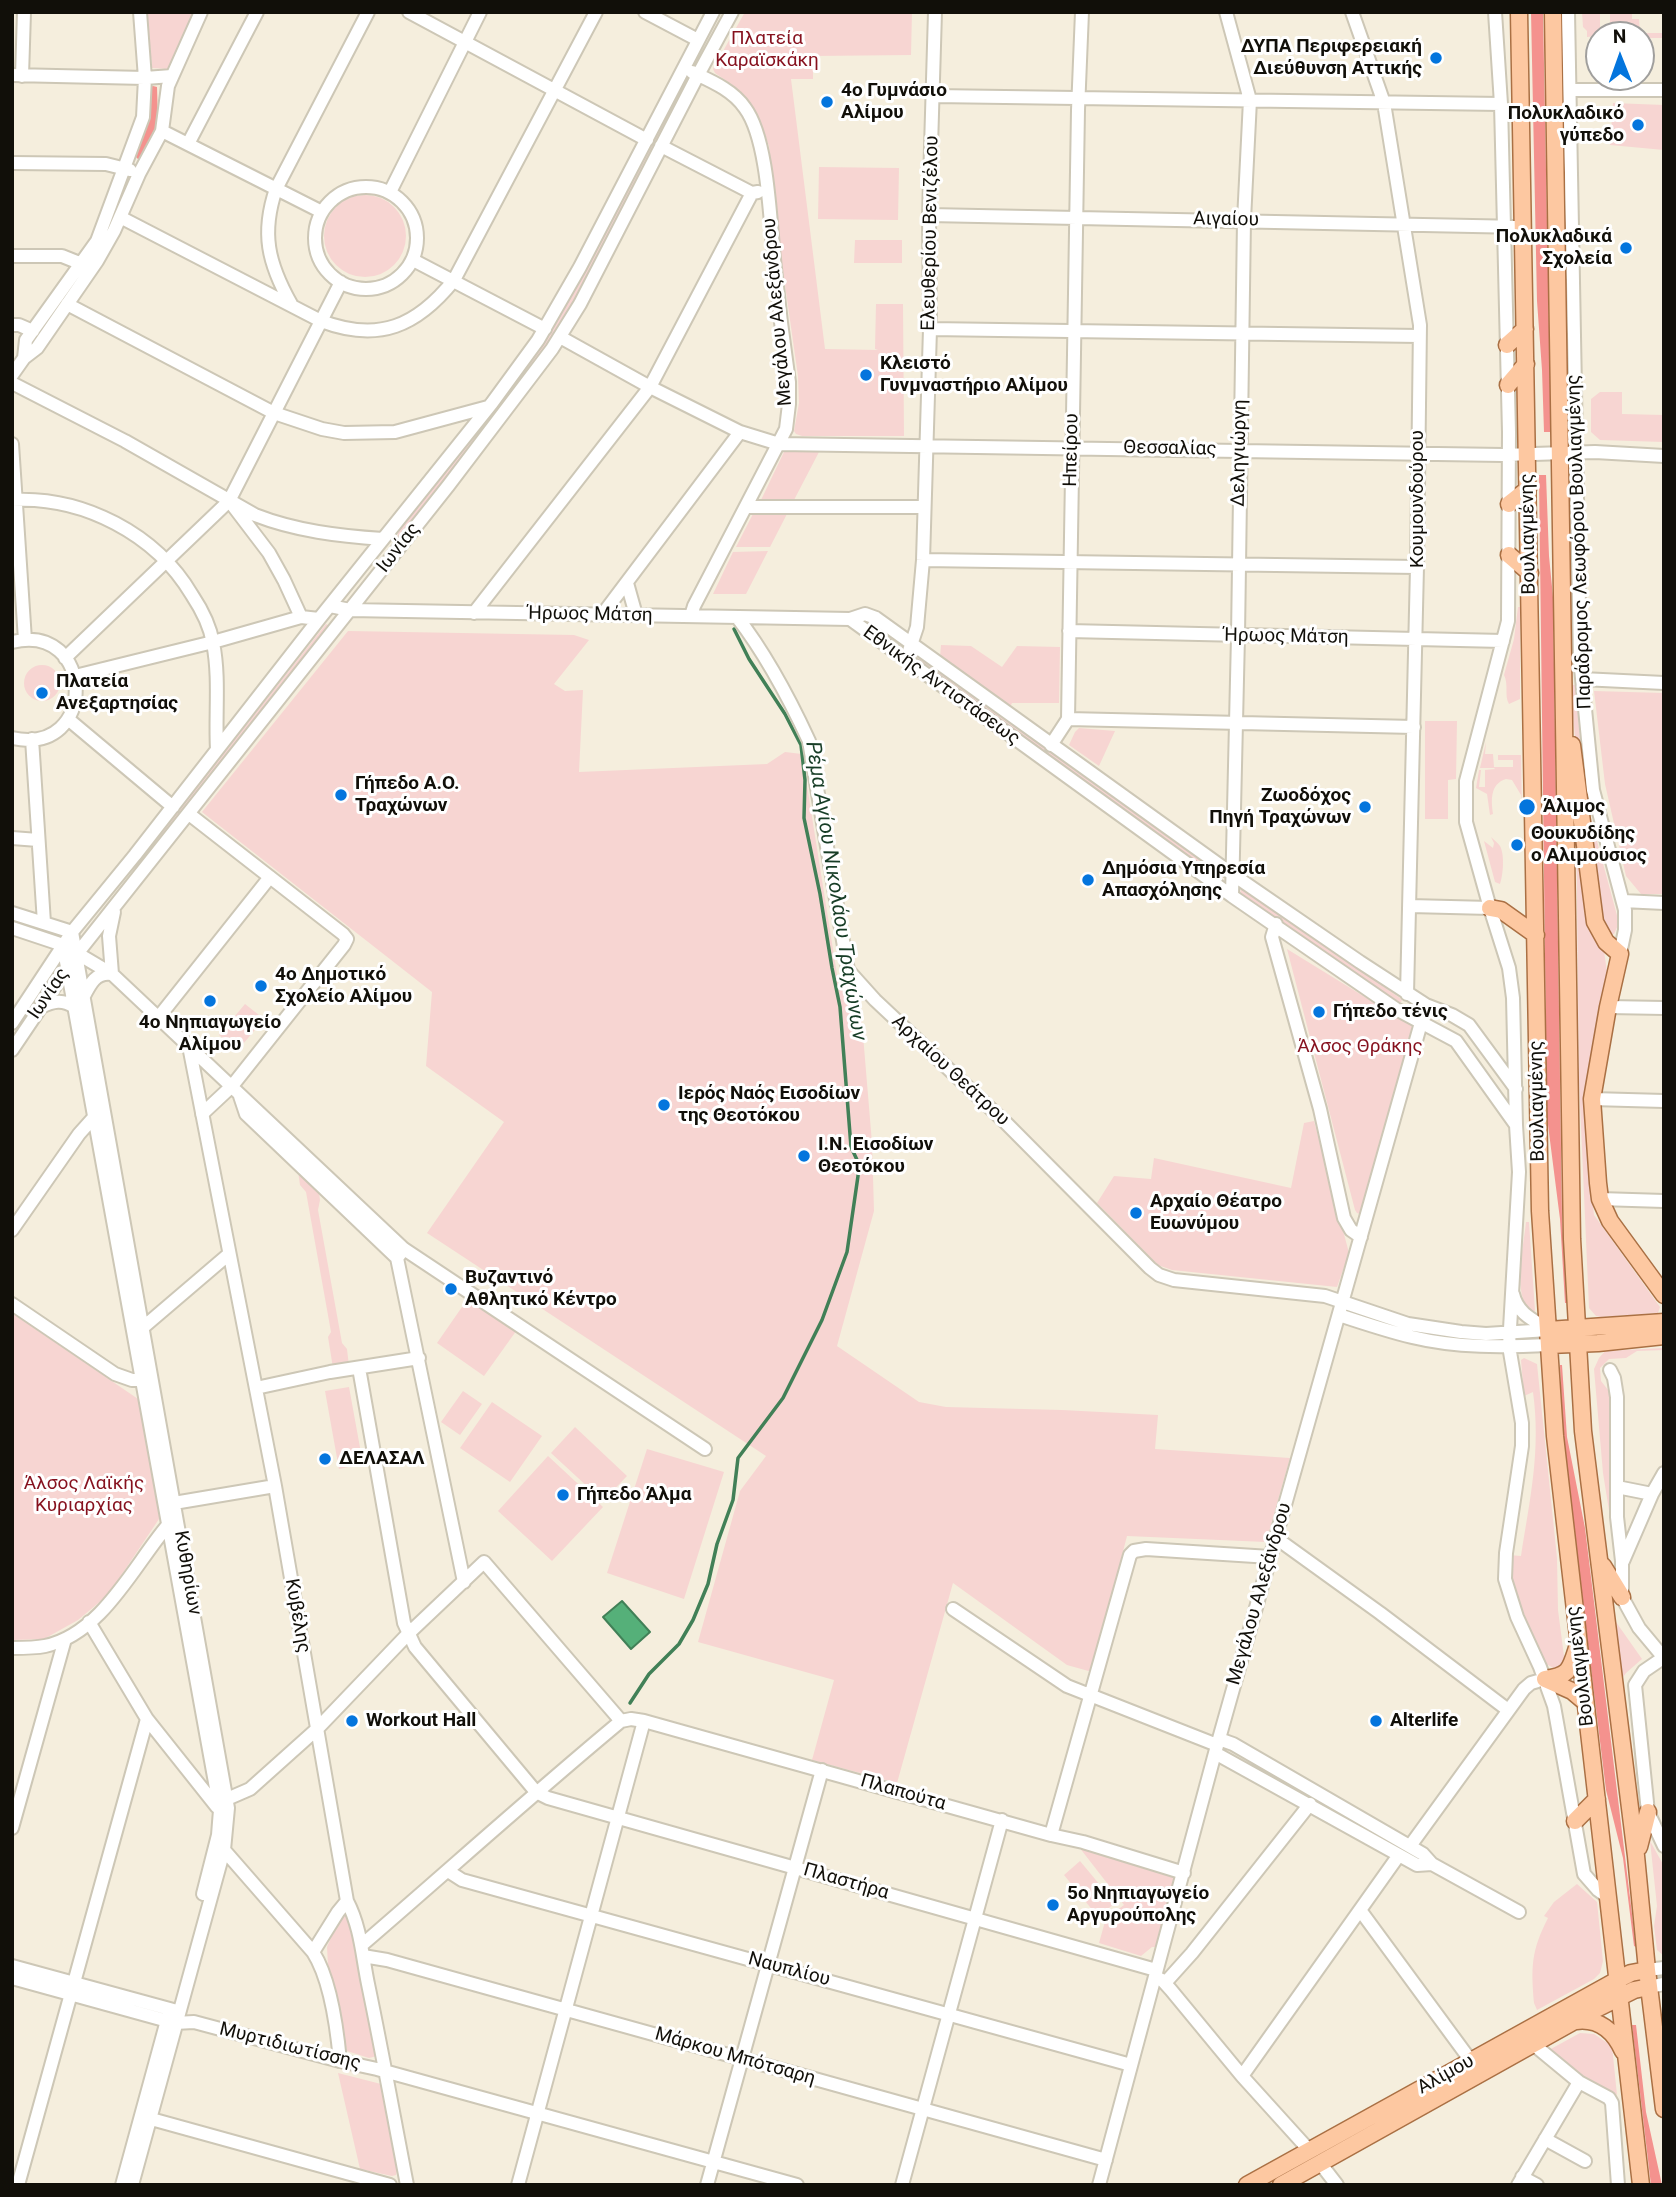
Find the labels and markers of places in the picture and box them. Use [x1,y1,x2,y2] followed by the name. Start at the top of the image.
[1241,36,1422,80] place label: ΔΥΠΑ Περιφερειακή Διεύθυνση Αττικής
[1428,50,1444,66] marker: ΔΥΠΑ Περιφερειακή Διεύθυνση Αττικής
[841,80,947,124] place label: 4ο Γυμνάσιο Αλίμου
[819,94,835,110] marker: 4ο Γυμνάσιο Αλίμου
[1508,103,1624,147] place label: Πολυκλαδικό γύπεδο
[1630,117,1646,133] marker: Πολυκλαδικό γύπεδο
[1496,226,1612,270] place label: Πολυκλαδικά Σχολεία
[1618,240,1634,256] marker: Πολυκλαδικά Σχολεία
[880,353,1068,397] place label: Κλειστό Γυνμναστήριο Αλίμου
[858,367,874,383] marker: Κλειστό Γυνμναστήριο Αλίμου
[56,671,178,715] place label: Πλατεία Ανεξαρτησίας
[34,685,50,701] marker: Πλατεία Ανεξαρτησίας
[355,773,459,817] place label: Γήπεδο Α.Ο. Τραχώνων
[1209,785,1351,829] place label: Ζωοδόχος Πηγή Τραχώνων
[333,787,349,803] marker: Γήπεδο Α.Ο. Τραχώνων
[1543,796,1605,818] place label: Άλιμος
[1517,797,1537,817] marker: Άλιμος
[1357,799,1373,815] marker: Ζωοδόχος Πηγή Τραχώνων
[1531,823,1647,867] place label: Θουκυδίδης ο Αλιμούσιος
[1509,837,1525,853] marker: Θουκυδίδης ο Αλιμούσιος
[1102,858,1265,902] place label: Δημόσια Υπηρεσία Απασχόλησης
[1080,872,1096,888] marker: Δημόσια Υπηρεσία Απασχόλησης
[275,964,412,1008] place label: 4ο Δημοτικό Σχολείο Αλίμου
[253,978,269,994] marker: 4ο Δημοτικό Σχολείο Αλίμου
[202,993,218,1009] marker: 4ο Νηπιαγωγείο Αλίμου
[1333,1001,1448,1023] place label: Γήπεδο τένις
[1311,1004,1327,1020] marker: Γήπεδο τένις
[139,1012,281,1056] place label: 4ο Νηπιαγωγείο Αλίμου
[678,1083,860,1127] place label: Ιερός Ναός Εισοδίων της Θεοτόκου
[656,1097,672,1113] marker: Ιερός Ναός Εισοδίων της Θεοτόκου
[818,1134,933,1178] place label: Ι.Ν. Εισοδίων Θεοτόκου
[796,1148,812,1164] marker: Ι.Ν. Εισοδίων Θεοτόκου
[1150,1191,1282,1235] place label: Αρχαίο Θέατρο Ευωνύμου
[1128,1205,1144,1221] marker: Αρχαίο Θέατρο Ευωνύμου
[465,1267,617,1311] place label: Βυζαντινό Αθλητικό Κέντρο
[443,1281,459,1297] marker: Βυζαντινό Αθλητικό Κέντρο
[339,1448,424,1470] place label: ΔΕΛΑΣΑΛ
[317,1451,333,1467] marker: ΔΕΛΑΣΑΛ
[577,1484,691,1506] place label: Γήπεδο Άλμα
[555,1487,571,1503] marker: Γήπεδο Άλμα
[366,1710,476,1732] place label: Workout Hall
[1390,1710,1458,1732] place label: Alterlife
[344,1713,360,1729] marker: Workout Hall
[1368,1713,1384,1729] marker: Alterlife
[1067,1883,1209,1927] place label: 5ο Νηπιαγωγείο Αργυρούπολης
[1045,1897,1061,1913] marker: 5ο Νηπιαγωγείο Αργυρούπολης

